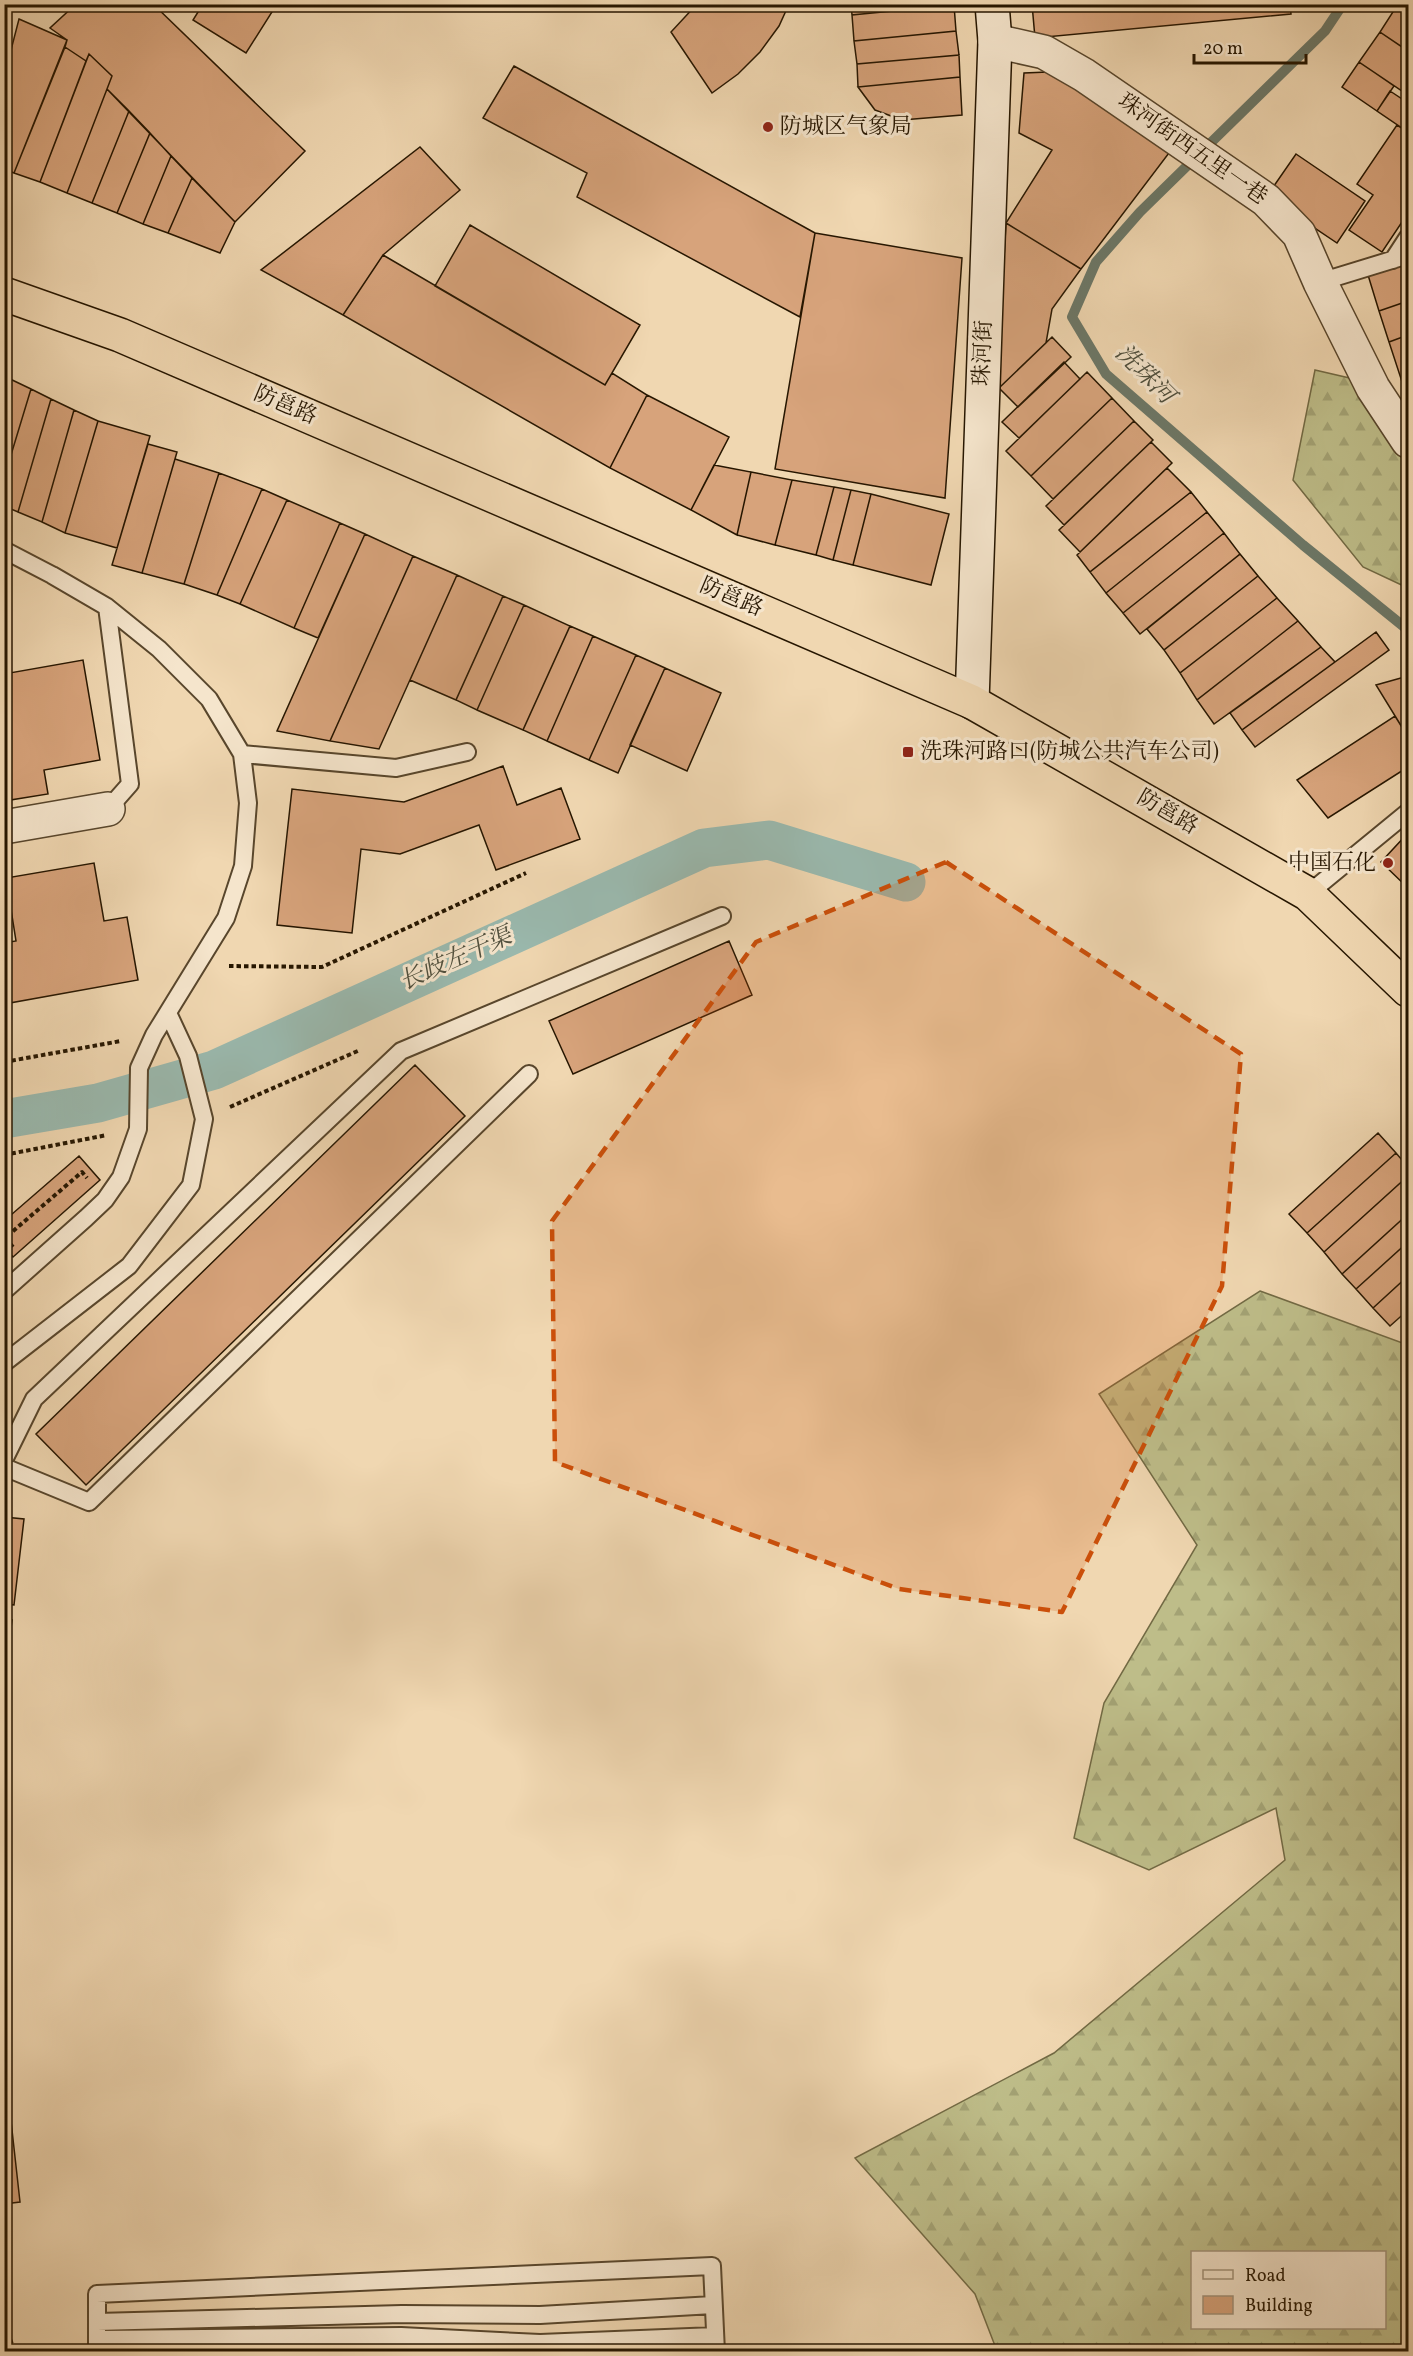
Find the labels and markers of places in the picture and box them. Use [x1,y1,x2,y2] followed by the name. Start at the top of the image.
[780,112,912,143] place label: 防城区气象局
[761,120,775,134] marker: 防城区气象局
[920,737,1219,768] place label: 洗珠河路口(防城公共汽车公司)
[901,745,915,759] marker: 洗珠河路口(防城公共汽车公司)
[1288,848,1376,879] place label: 中国石化
[1381,856,1395,870] marker: 中国石化

